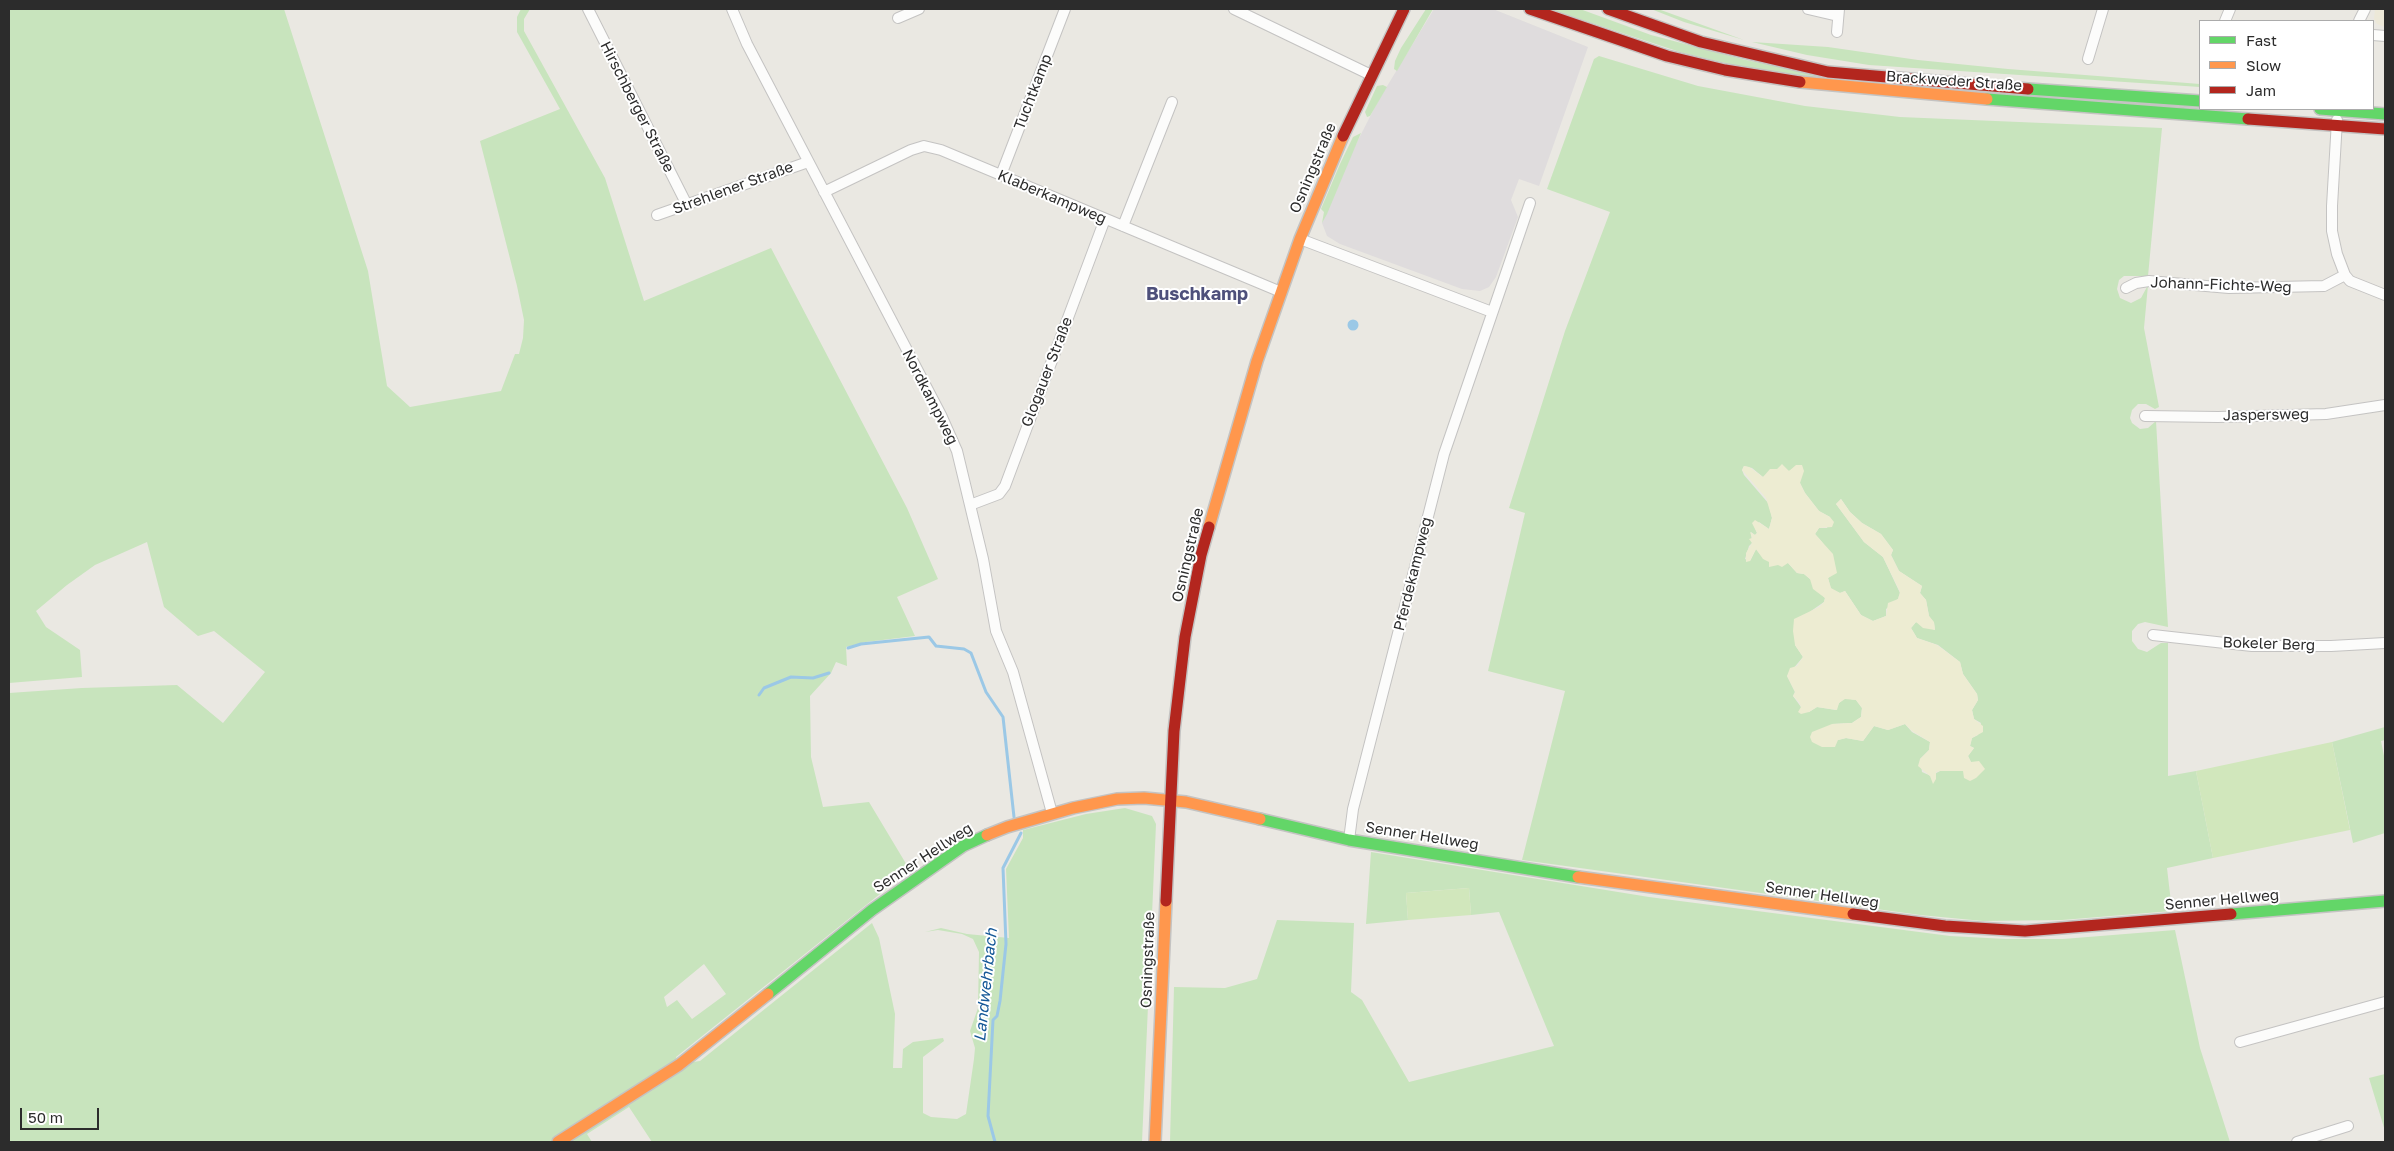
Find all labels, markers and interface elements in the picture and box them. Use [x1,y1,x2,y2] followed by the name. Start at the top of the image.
[2199,20,2374,110] legend
[2246,31,2277,49] text: Fast
[596,38,678,176] street label: Hirschberger Straße
[1010,52,1056,132] street label: Tuchtkamp
[2246,56,2281,74] text: Slow
[1885,67,2023,95] street label: Brackweder Straße
[2246,81,2276,99] text: Jam
[1286,120,1340,216] street label: Osningstraße
[670,158,796,218] street label: Strehlener Straße
[995,166,1109,228] street label: Klaberkampweg
[2150,274,2292,296] street label: Johann-Fichte-Weg
[1146,283,1248,305] district label: Buschkamp
[1018,315,1076,429] street label: Glogauer Straße
[898,346,962,448] street label: Nordkampweg
[2223,405,2309,425] street label: Jaspersweg
[1168,506,1208,604] street label: Osningstraße
[1390,515,1436,633] street label: Pferdekampweg
[2222,633,2316,655] street label: Bokeler Berg
[1364,818,1480,854] street label: Senner Hellweg
[870,819,976,897] street label: Senner Hellweg
[1764,878,1880,912] street label: Senner Hellweg
[2164,886,2280,914] street label: Senner Hellweg
[1137,912,1159,1008] street label: Osningstraße
[971,928,1001,1042] water label: Landwehrbach
[22,1098,101,1130] scale bar
[28,1108,63,1126] text: 50 m

